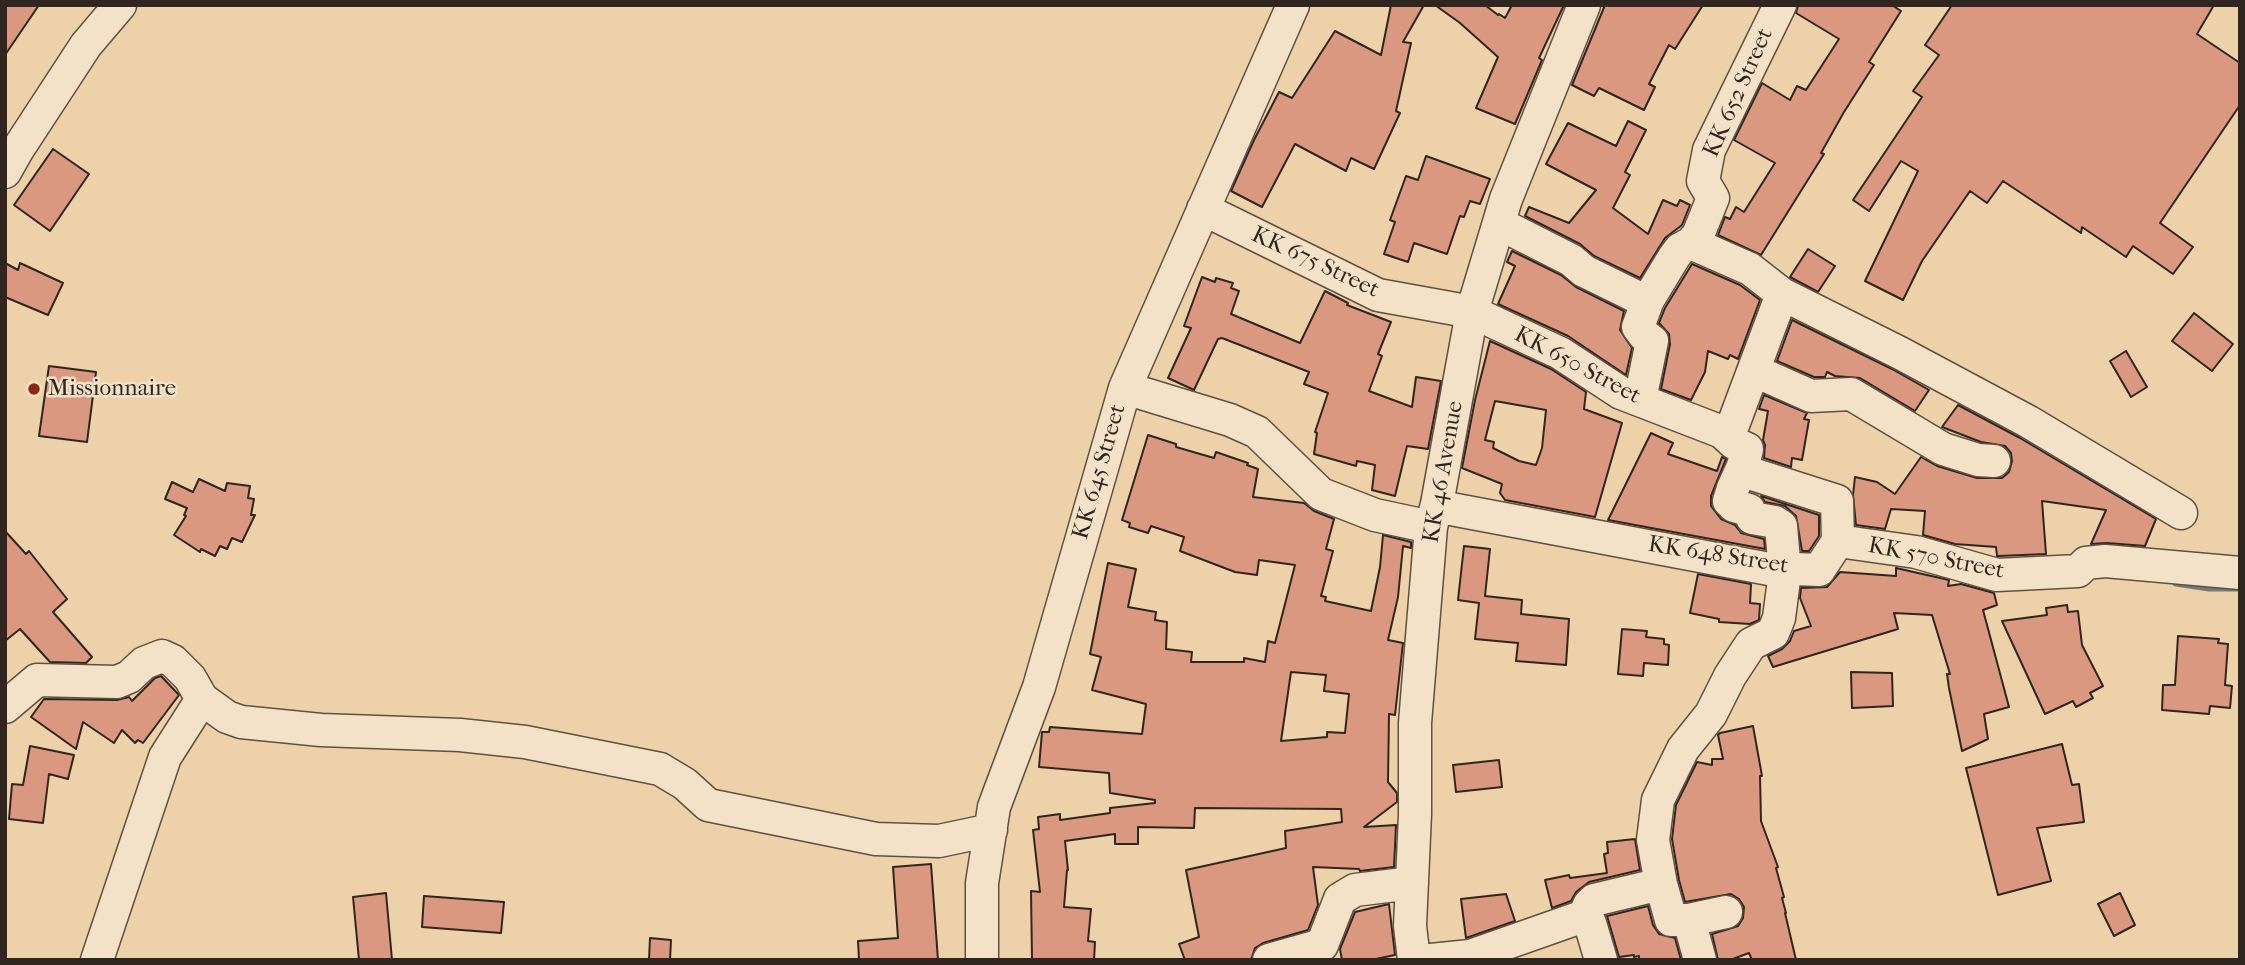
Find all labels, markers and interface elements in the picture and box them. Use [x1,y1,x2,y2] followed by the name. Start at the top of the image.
[1698,24,1780,162] street label: KK 652 Street
[1247,221,1383,305] street label: KK 675 Street
[1509,321,1645,411] street label: KK 650 Street
[48,375,176,403] place label: Missionnaire
[26,381,42,397] marker: Missionnaire
[1418,399,1470,545] street label: KK 46 Avenue
[1068,401,1132,543] street label: KK 645 Street
[1646,531,1790,581] street label: KK 648 Street
[1866,532,2006,586] street label: KK 570 Street

